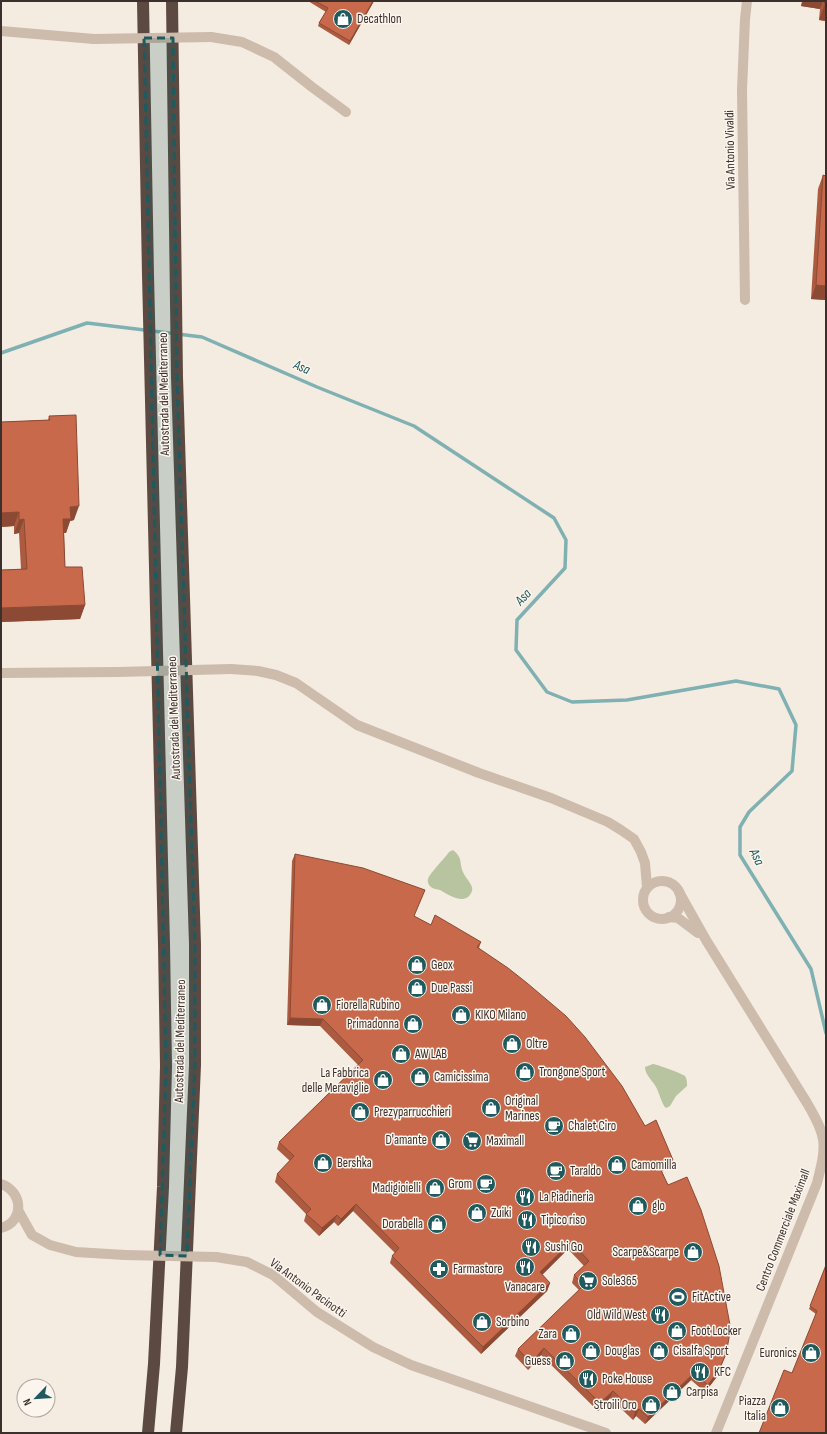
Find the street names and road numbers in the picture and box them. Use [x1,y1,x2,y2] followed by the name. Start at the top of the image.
[721,110,739,190] street label: Via Antonio Vivaldi
[155,332,173,457] street label: Autostrada del Mediterraneo
[164,656,184,781] street label: Autostrada del Mediterraneo
[171,979,189,1104] street label: Autostrada del Mediterraneo
[752,1167,814,1293] street label: Centro Commerciale Maximall
[267,1255,349,1321] street label: Via Antonio Pacinotti

